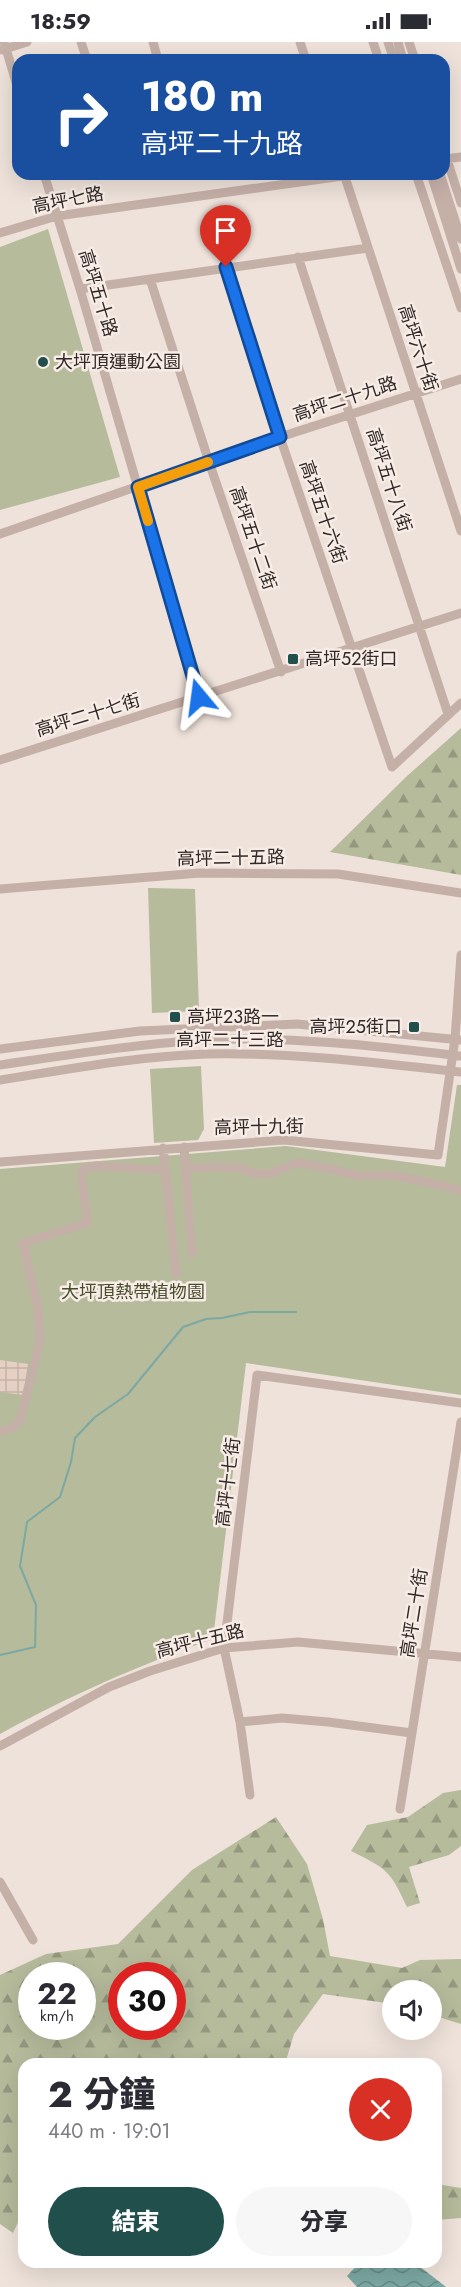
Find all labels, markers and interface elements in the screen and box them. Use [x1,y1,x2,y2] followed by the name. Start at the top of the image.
[30,5,91,37] text: 18:59
[141,66,264,127] text: 180 m
[42,78,120,156] icon: right
[141,124,303,163] text: 高坪二十九路
[30,180,106,220] street label: 高坪七路
[200,205,251,267] pin
[209,214,242,247] icon: arrive
[72,246,124,340] street label: 高坪五十路
[392,301,444,395] street label: 高坪六十街
[55,349,181,375] place label: 大坪頂運動公園
[36,355,50,369] marker: 大坪頂運動公園
[290,370,400,428] street label: 高坪二十九路
[360,425,418,535] street label: 高坪五十八街
[293,457,353,567] street label: 高坪五十六街
[223,483,283,593] street label: 高坪五十二街
[305,646,397,672] place label: 高坪52街口
[286,652,300,666] marker: 高坪52街口
[167,665,231,729] position arrow
[33,687,143,743] street label: 高坪二十七街
[177,844,285,872] street label: 高坪二十五路
[187,1004,279,1030] place label: 高坪23路一
[168,1010,182,1024] marker: 高坪23路一
[310,1014,402,1040] place label: 高坪25街口
[407,1020,421,1034] marker: 高坪25街口
[176,1027,284,1053] street label: 高坪二十三路
[214,1113,304,1141] street label: 高坪十九街
[61,1279,205,1305] park label: 大坪頂熱帶植物園
[210,1436,246,1528] street label: 高坪十七街
[394,1567,434,1659] street label: 高坪二十街
[153,1617,247,1665] street label: 高坪十五路
[108,1962,186,2040] speed limit sign: 30
[37,1972,77,2015] text: 22
[382,1980,442,2040] map controls
[382,1980,442,2040] button: sound
[40,2005,74,2027] text: km/h
[48,2068,155,2120] text: 2 分鐘
[349,2078,412,2141] button: close
[48,2117,170,2146] text: 440 m · 19:01
[48,2187,224,2256] button: 結束
[236,2187,412,2256] button: 分享

